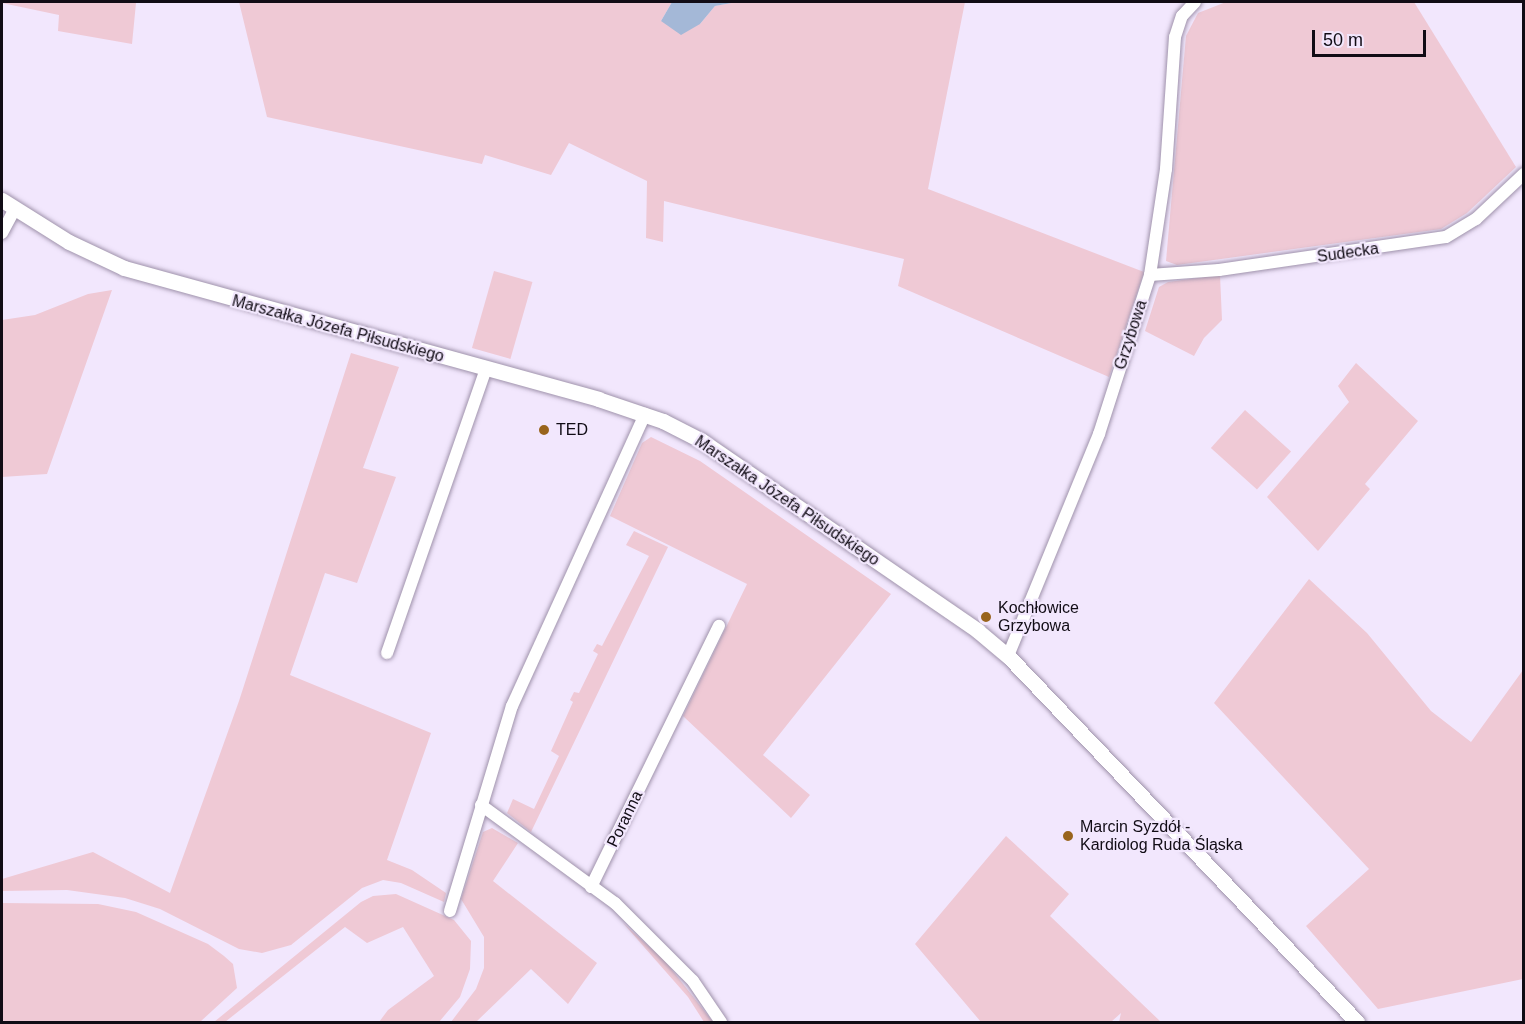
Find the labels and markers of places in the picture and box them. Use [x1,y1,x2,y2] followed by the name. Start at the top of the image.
[556,420,588,440] place label: TED
[537,423,551,437] marker: TED
[998,598,1079,636] place label: Kochłowice Grzybowa
[979,610,993,624] marker: Kochłowice Grzybowa
[1080,817,1243,855] place label: Marcin Syzdół - Kardiolog Ruda Śląska
[1061,829,1075,843] marker: Marcin Syzdół - Kardiolog Ruda Śląska

